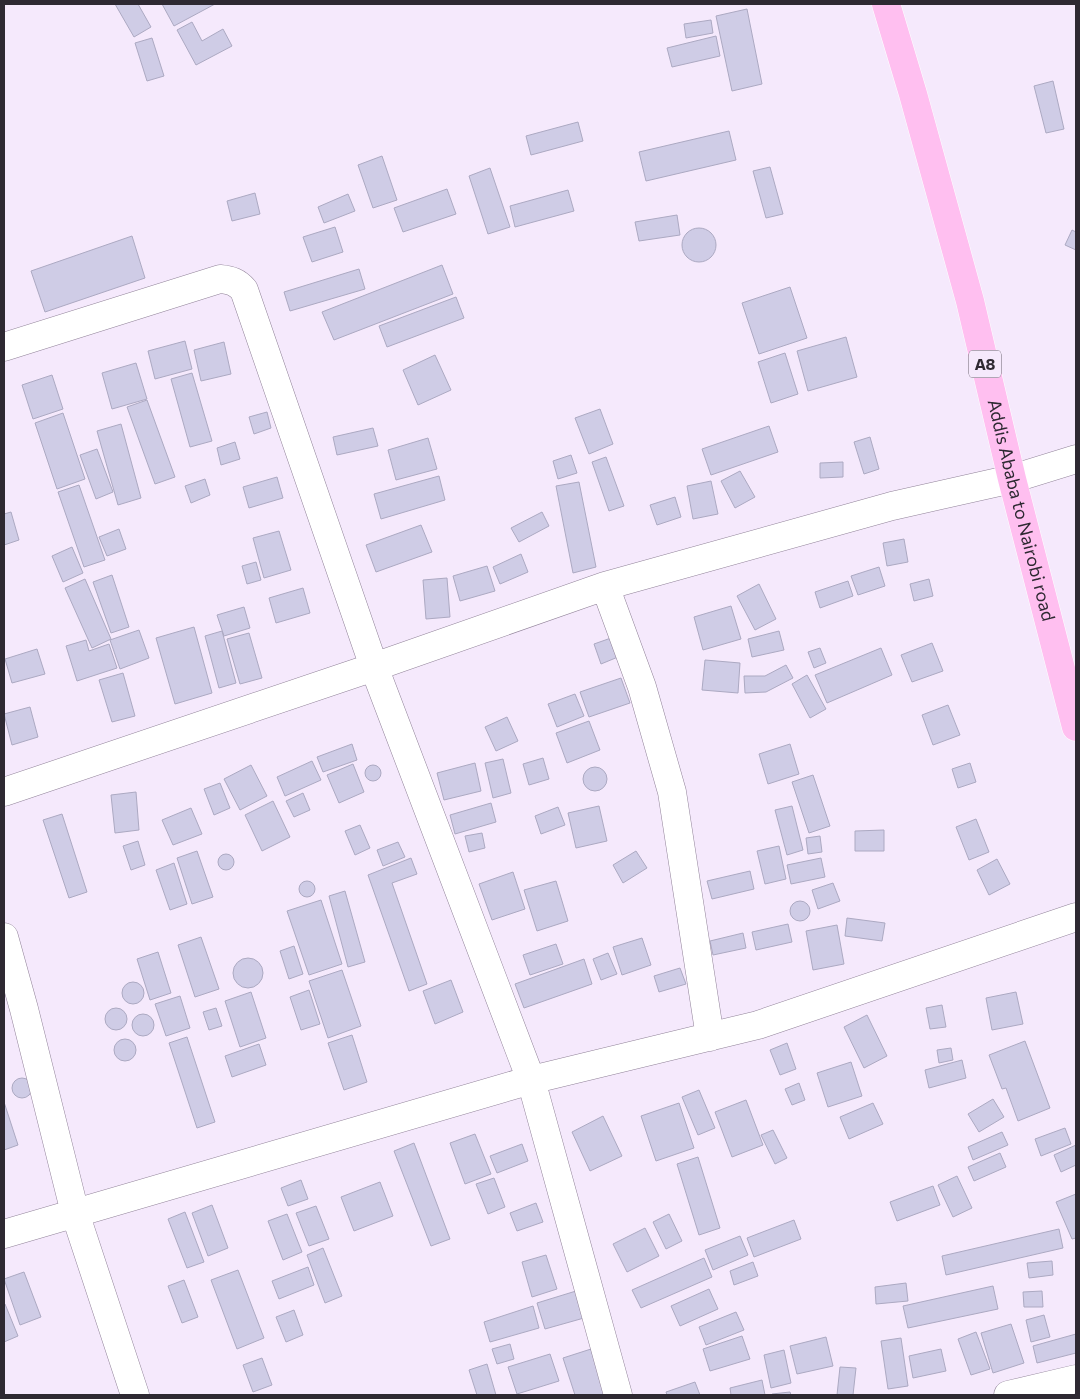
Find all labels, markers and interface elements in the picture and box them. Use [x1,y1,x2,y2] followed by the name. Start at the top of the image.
[969,350,1001,378] road number: A8
[984,397,1060,623] street label: Addis Ababa to Nairobi road

